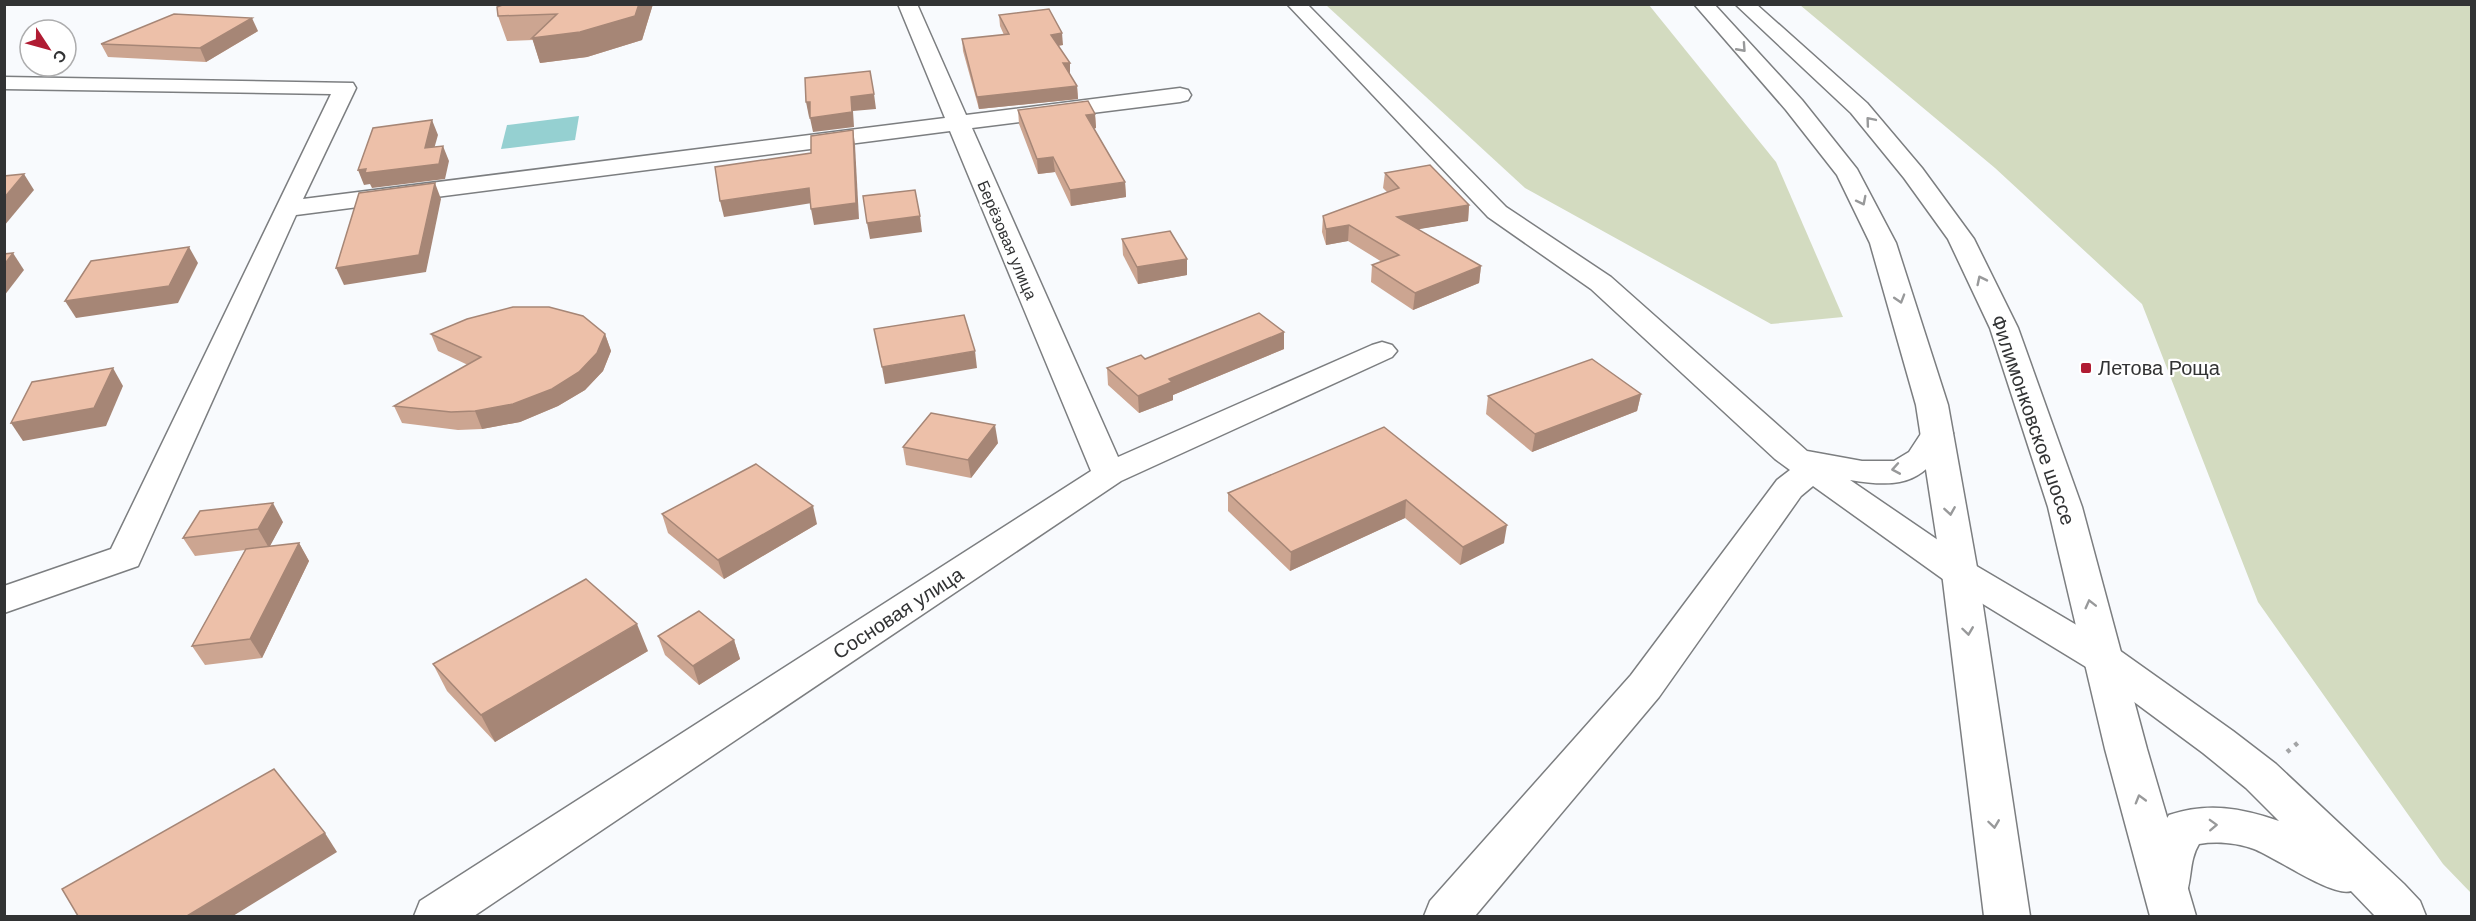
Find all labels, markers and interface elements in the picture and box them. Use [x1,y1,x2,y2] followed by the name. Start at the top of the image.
[18,18,78,78] north arrow
[1735,41,1746,52] one-way arrow
[49,47,70,67] text: С
[1866,117,1877,128] one-way arrow
[974,178,1040,302] street label: Берёзовая улица
[1855,195,1866,205] one-way arrow
[1977,276,1989,287] one-way arrow
[1893,293,1905,304] one-way arrow
[1987,312,2079,528] street label: Филимонковское шоссе
[2098,357,2221,379] place label: Летова Роща
[2079,361,2093,375] marker: Летова Роща
[1892,463,1901,475] one-way arrow
[1943,506,1956,516] one-way arrow
[829,562,968,663] street label: Сосновая улица
[2085,599,2097,609] one-way arrow
[1961,626,1974,635] one-way arrow
[2135,794,2147,805] one-way arrow
[2209,819,2218,831] one-way arrow
[1988,820,2000,829] one-way arrow

